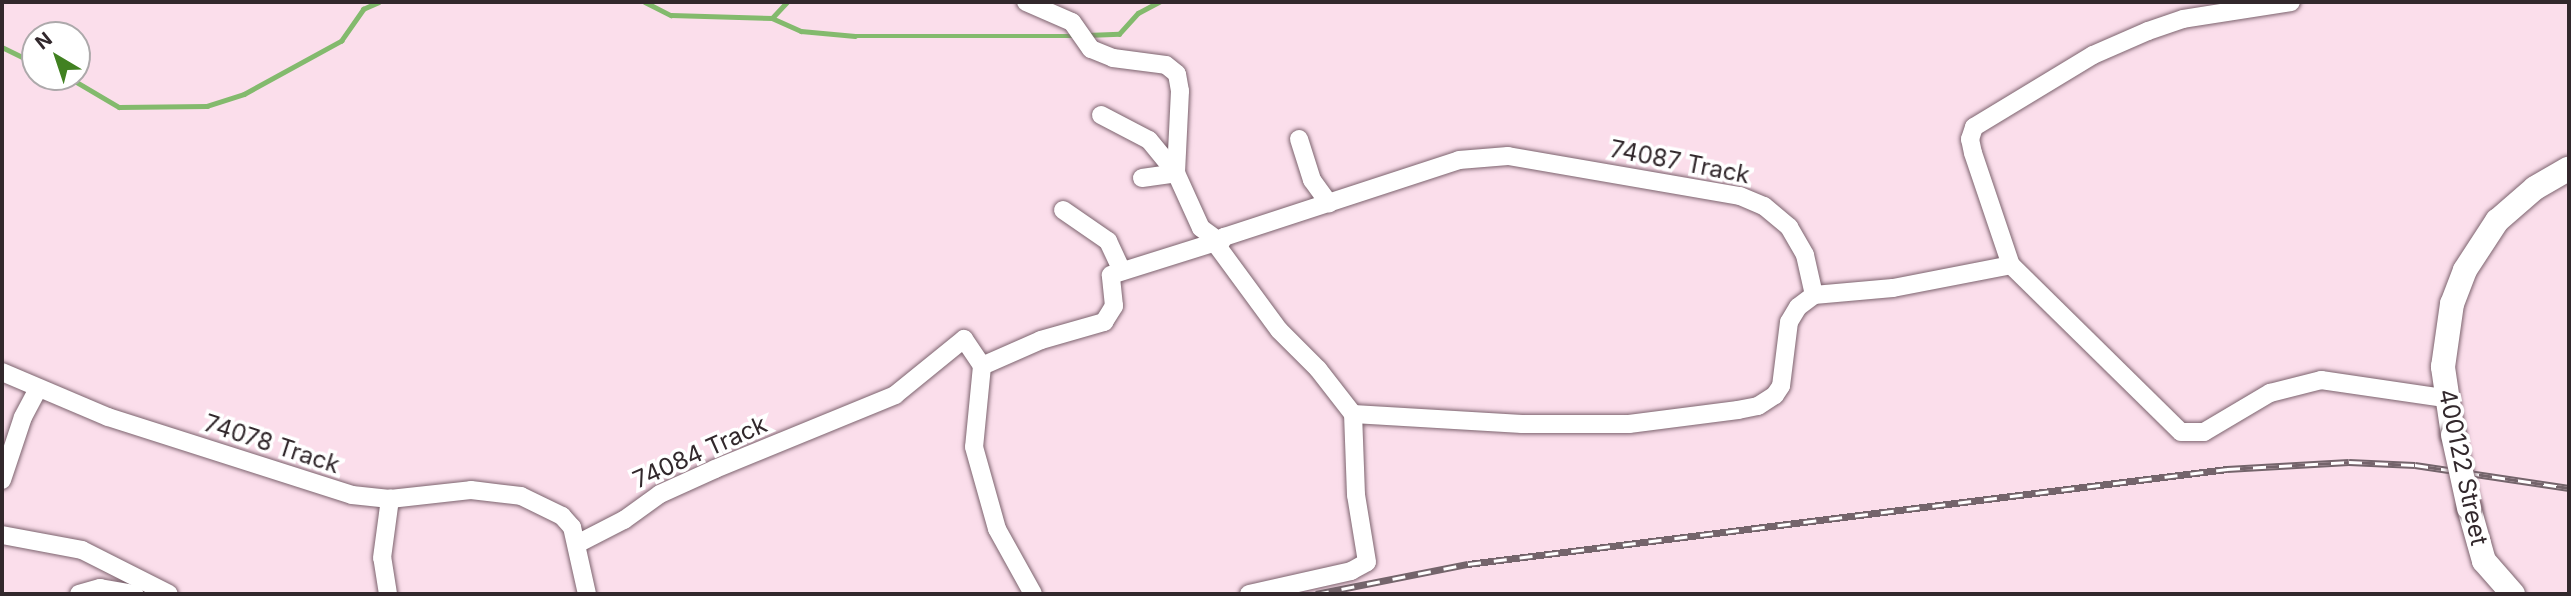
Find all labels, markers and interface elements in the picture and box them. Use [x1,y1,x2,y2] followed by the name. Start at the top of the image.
[21,21,91,91] north arrow
[31,27,57,54] text: N
[1608,134,1752,190] street label: 74087 Track
[2432,386,2494,548] street label: 400122 Street
[201,409,343,479] street label: 74078 Track
[629,410,771,494] street label: 74084 Track

